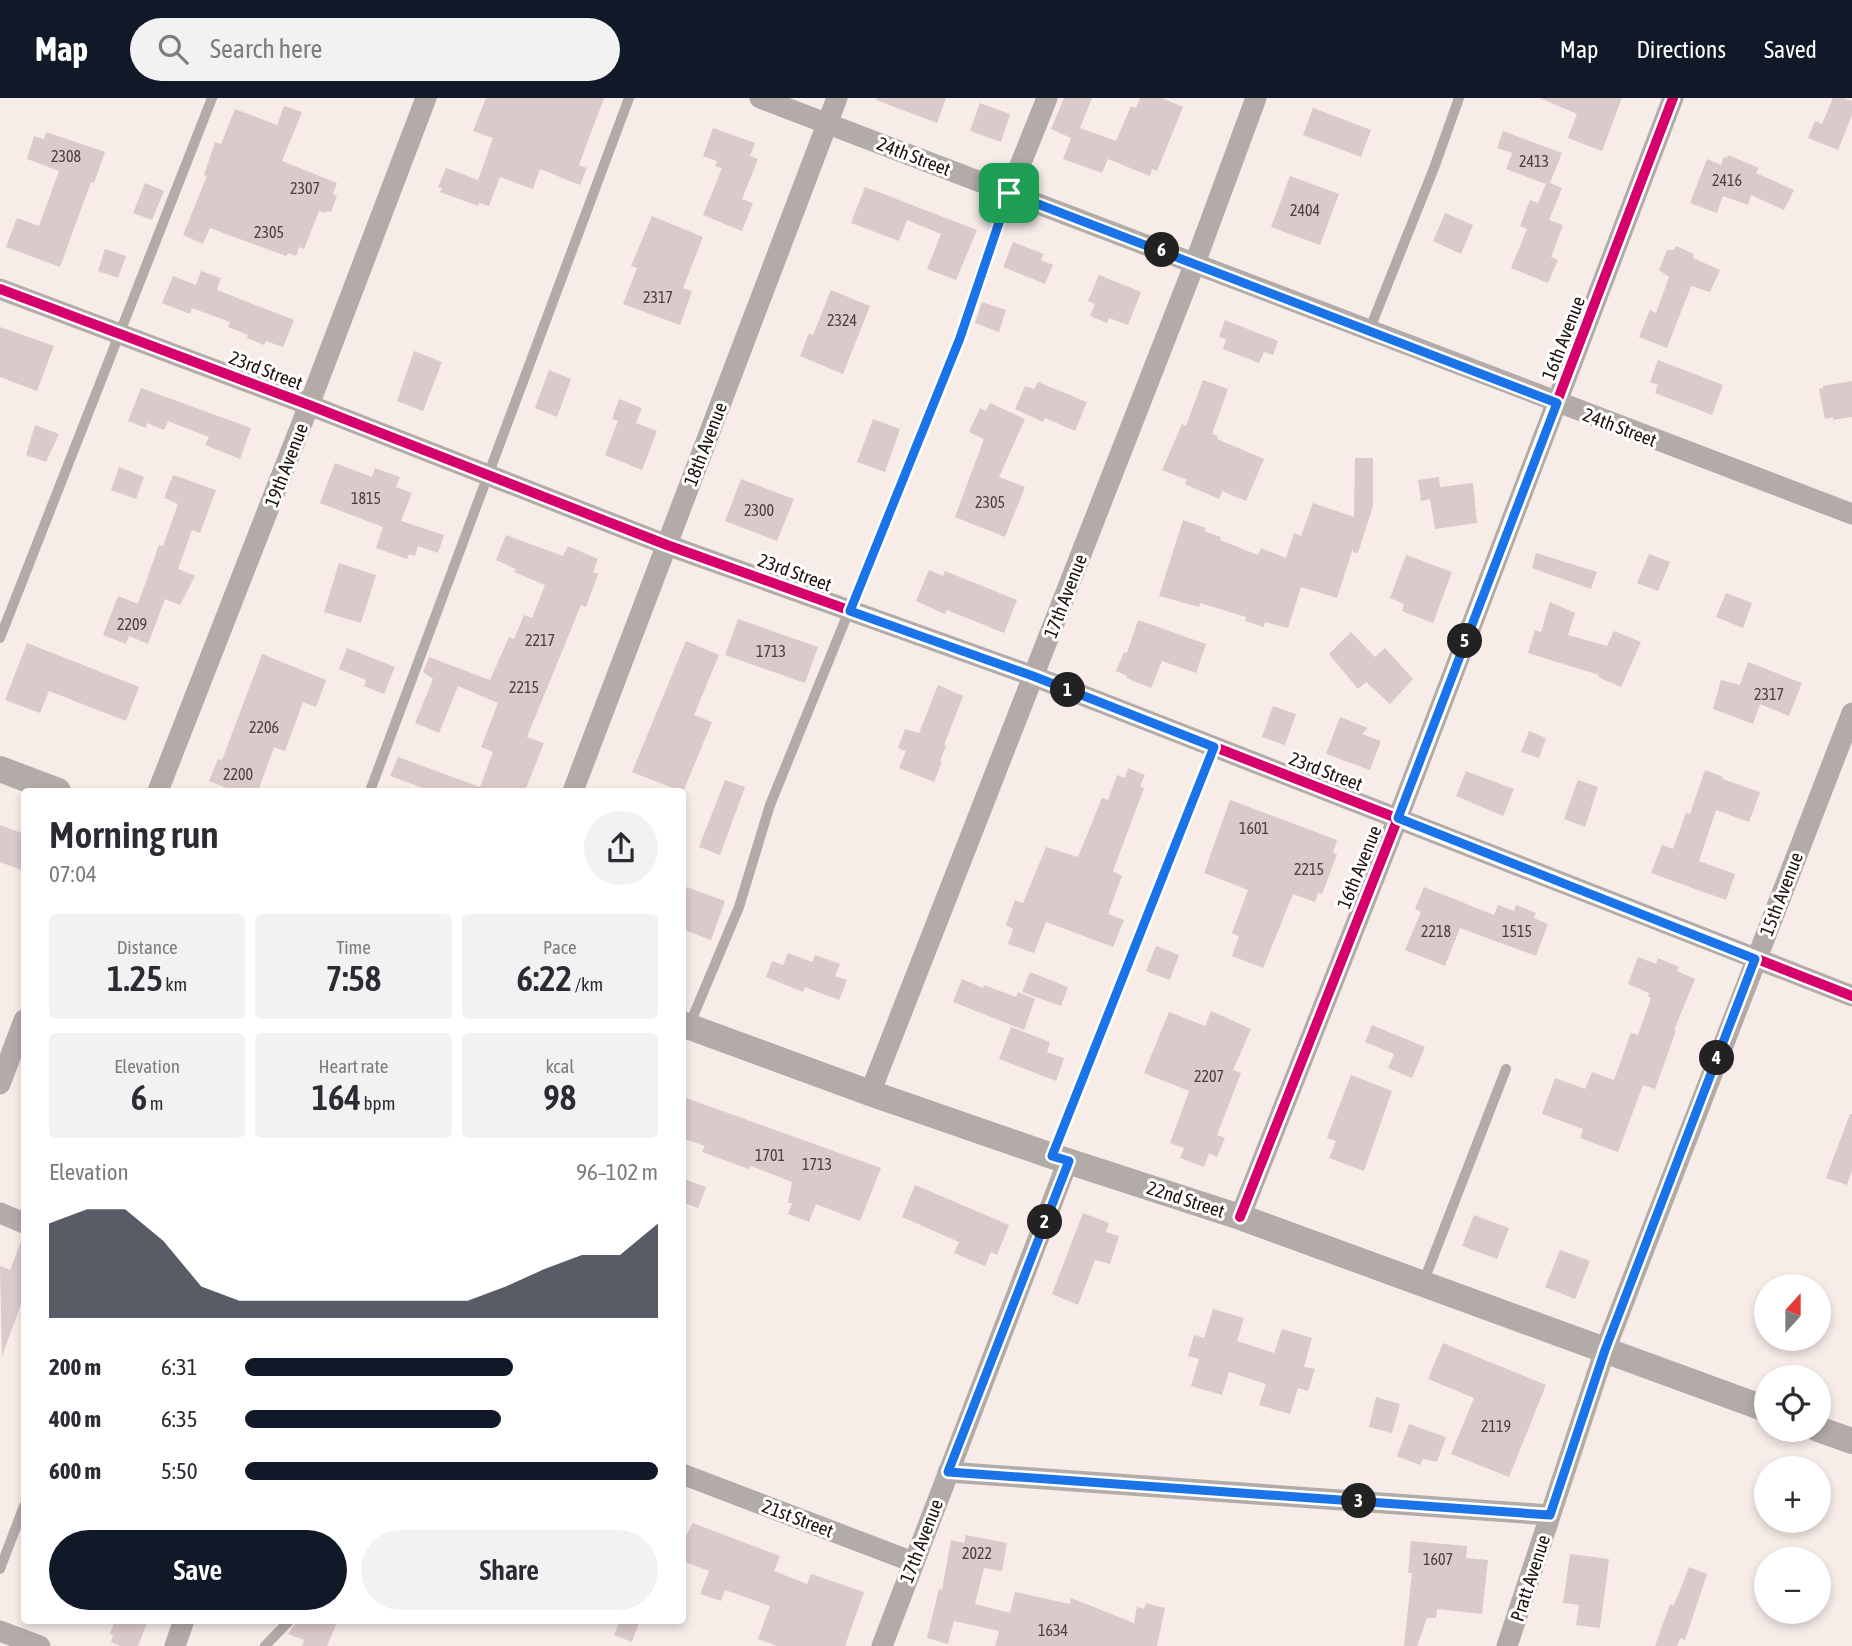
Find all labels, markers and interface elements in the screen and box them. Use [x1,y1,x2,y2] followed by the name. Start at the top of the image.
[130,18,620,81] search box
[35,30,88,68] text: Map
[154,30,192,68] icon: search
[210,34,322,64] text: Search here
[1560,36,1598,63] text: Map
[1636,36,1726,63] text: Directions
[1764,36,1817,63] text: Saved
[874,132,954,180] street label: 24th Street
[51,147,81,165] house number: 2308
[1519,152,1549,170] house number: 2413
[979,163,1039,223] pin
[1712,171,1742,189] house number: 2416
[990,174,1028,212] icon: arrive
[290,179,320,197] house number: 2307
[1290,201,1320,219] house number: 2404
[254,223,284,241] house number: 2305
[1144,232,1180,268] pin: 6
[1157,238,1166,260] text: 6
[643,288,673,306] house number: 2317
[1537,293,1589,383] street label: 16th Avenue
[827,311,857,329] house number: 2324
[226,346,306,394] street label: 23rd Street
[679,399,731,489] street label: 18th Avenue
[1580,403,1660,451] street label: 24th Street
[260,420,312,510] street label: 19th Avenue
[351,489,381,507] house number: 1815
[975,493,1005,511] house number: 2305
[744,501,774,519] house number: 2300
[755,549,835,595] street label: 23rd Street
[1039,551,1091,641] street label: 17th Avenue
[117,615,147,633] house number: 2209
[1448,624,1482,658] pin: 5
[1460,629,1469,651] text: 5
[525,631,555,649] house number: 2217
[756,642,786,660] house number: 1713
[1050,672,1086,708] pin: 1
[509,678,539,696] house number: 2215
[1063,678,1072,700] text: 1
[1754,685,1784,703] house number: 2317
[249,718,279,736] house number: 2206
[1286,747,1366,795] street label: 23rd Street
[223,765,253,783] house number: 2200
[584,811,658,885] button: share
[49,813,219,856] text: Morning run
[1239,819,1269,837] house number: 1601
[1332,822,1386,912] street label: 16th Avenue
[1755,849,1807,939] street label: 15th Avenue
[1294,860,1324,878] house number: 2215
[49,861,97,887] text: 07:04
[1421,922,1451,940] house number: 2218
[1502,922,1532,940] house number: 1515
[117,936,178,958] text: Distance
[336,936,371,958] text: Time
[543,936,577,958] text: Pace
[107,958,163,998] text: 1.25
[326,958,381,998] text: 7:58
[516,958,572,998] text: 6:22
[163,973,187,995] text: km
[572,973,603,995] text: /km
[1700,1040,1734,1076] pin: 4
[1712,1046,1721,1068] text: 4
[114,1055,180,1077] text: Elevation
[319,1055,388,1077] text: Heart rate
[545,1055,574,1077] text: kcal
[1194,1067,1224,1085] house number: 2207
[131,1077,147,1117] text: 6
[312,1077,361,1117] text: 164
[543,1077,576,1117] text: 98
[147,1092,164,1114] text: m
[361,1092,395,1114] text: bpm
[755,1146,785,1164] house number: 1701
[802,1155,832,1173] house number: 1713
[49,1159,129,1185] text: Elevation
[576,1159,658,1185] text: 96–102 m
[1144,1176,1228,1222] street label: 22nd Street
[1028,1204,1062,1240] pin: 2
[1040,1210,1049,1232] text: 2
[1754,1274,1830,1351] north arrow
[1754,1274,1831,1624] map controls
[49,1354,101,1380] text: 200 m
[161,1354,198,1380] text: 6:31
[1754,1365,1831,1442] button: locate
[49,1406,101,1432] text: 400 m
[161,1406,198,1432] text: 6:35
[1481,1417,1511,1435] house number: 2119
[1754,1456,1831,1533] button: +
[49,1458,101,1484] text: 600 m
[161,1458,198,1484] text: 5:50
[1342,1484,1376,1518] pin: 3
[1354,1489,1363,1511] text: 3
[759,1494,837,1542] street label: 21st Street
[895,1496,947,1586] street label: 17th Avenue
[49,1530,347,1610] button: Save
[361,1530,658,1610] button: Share
[1506,1532,1554,1624] street label: Pratt Avenue
[962,1544,992,1562] house number: 2022
[1754,1547,1831,1624] button: −
[1423,1550,1453,1568] house number: 1607
[1038,1621,1068,1639] house number: 1634

